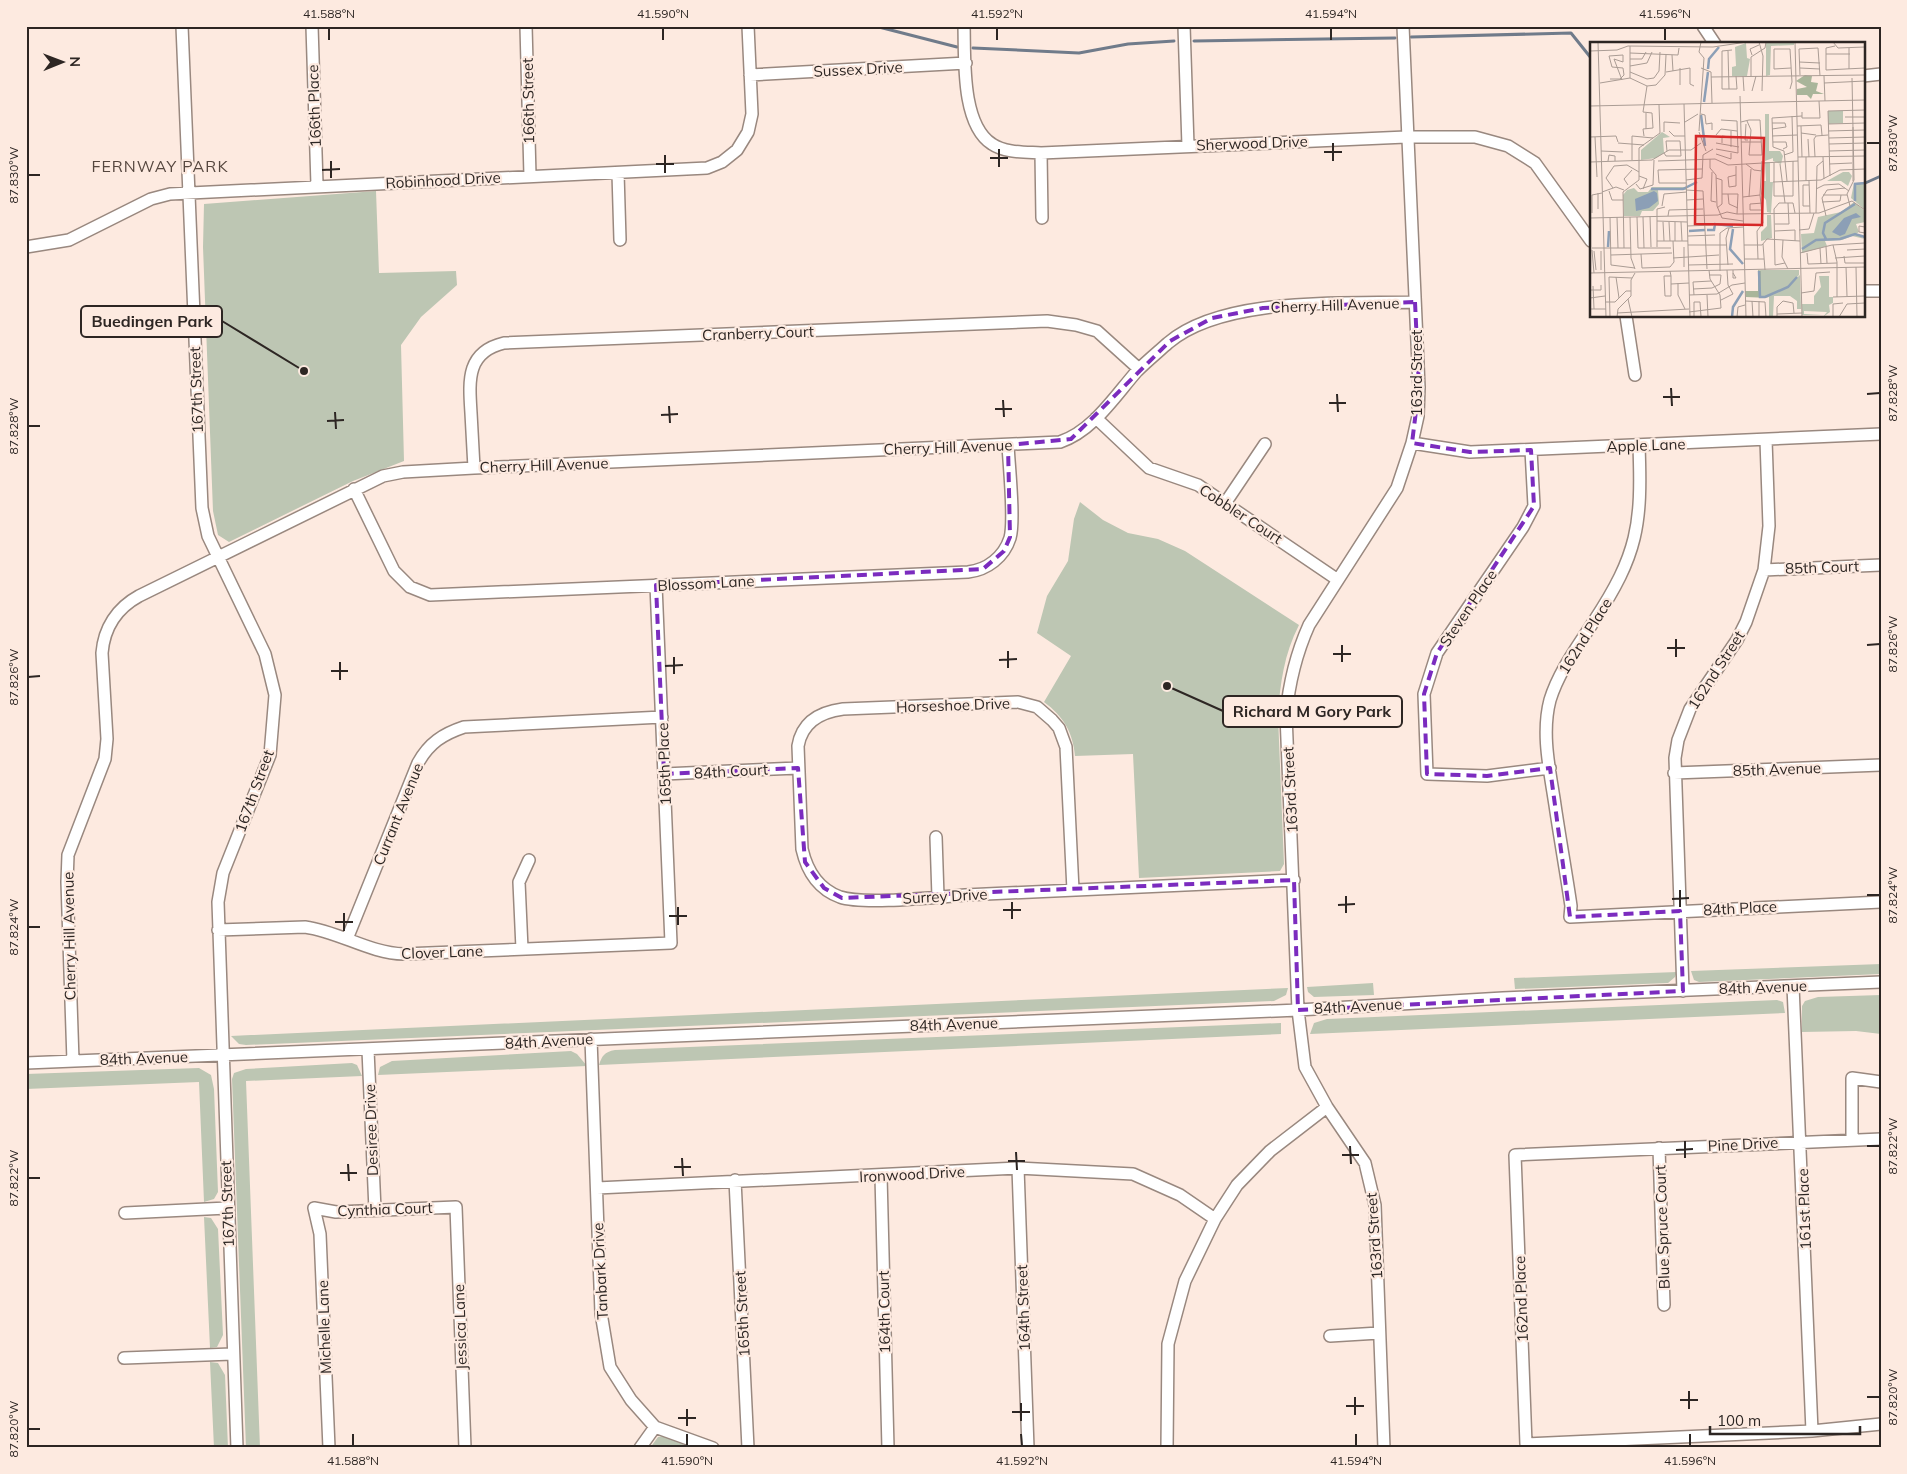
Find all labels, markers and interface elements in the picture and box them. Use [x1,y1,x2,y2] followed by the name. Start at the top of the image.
[303,6,355,21] text: 41.588°N
[637,6,689,21] text: 41.590°N
[971,6,1023,21] text: 41.592°N
[1305,6,1357,21] text: 41.594°N
[1639,6,1691,21] text: 41.596°N
[38,38,88,88] north arrow
[1590,42,1864,318] inset map
[66,56,84,67] text: N
[813,57,903,81] street label: Sussex Drive
[518,58,538,144] street label: 166th Street
[303,64,325,148] street label: 166th Place
[1885,115,1900,171] text: 87.830°W
[1196,132,1308,154] street label: Sherwood Drive
[6,147,21,203] text: 87.830°W
[91,156,229,176] district label: FERNWAY PARK
[385,167,501,193] street label: Robinhood Drive
[1270,293,1400,317] street label: Cherry Hill Avenue
[81,306,222,337] callout: Buedingen Park
[91,311,214,331] text: Buedingen Park
[702,322,814,344] street label: Cranberry Court
[1407,330,1426,416] street label: 163rd Street
[185,346,207,434] street label: 167th Street
[1885,365,1900,421] text: 87.828°W
[6,398,21,454] text: 87.828°W
[1606,434,1686,456] street label: Apple Lane
[883,435,1013,459] street label: Cherry Hill Avenue
[479,453,609,477] street label: Cherry Hill Avenue
[1196,480,1286,548] street label: Cobbler Court
[1785,556,1859,578] street label: 85th Court
[1435,566,1501,650] street label: Steven Place
[657,571,755,595] street label: Blossom Lane
[1554,594,1616,678] street label: 162nd Place
[1885,616,1900,672] text: 87.826°W
[1683,627,1749,713] street label: 162nd Street
[6,649,21,705] text: 87.826°W
[896,694,1010,716] street label: Horseshoe Drive
[1223,696,1402,727] callout: Richard M Gory Park
[1233,701,1392,721] text: Richard M Gory Park
[653,722,675,806] street label: 165th Place
[1278,746,1302,834] street label: 163rd Street
[230,747,278,835] street label: 167th Street
[1733,758,1821,780] street label: 85th Avenue
[369,760,427,868] street label: Currant Avenue
[694,760,768,782] street label: 84th Court
[1885,867,1900,923] text: 87.824°W
[58,871,80,1001] street label: Cherry Hill Avenue
[902,884,988,908] street label: Surrey Drive
[1703,897,1777,919] street label: 84th Place
[6,899,21,955] text: 87.824°W
[401,941,483,963] street label: Clover Lane
[1719,976,1807,998] street label: 84th Avenue
[1313,994,1403,1018] street label: 84th Avenue
[910,1013,998,1035] street label: 84th Avenue
[504,1029,594,1053] street label: 84th Avenue
[100,1047,188,1069] street label: 84th Avenue
[360,1084,382,1176] street label: Desiree Drive
[1885,1118,1900,1174] text: 87.822°W
[1707,1133,1779,1155] street label: Pine Drive
[6,1150,21,1206] text: 87.822°W
[216,1160,238,1248] street label: 167th Street
[859,1162,965,1186] street label: Ironwood Drive
[1650,1165,1674,1289] street label: Blue Spruce Court
[1793,1168,1815,1250] street label: 161st Place
[1361,1192,1387,1280] street label: 163rd Street
[337,1198,433,1220] street label: Cynthia Court
[588,1222,612,1320] street label: Tanbark Drive
[1510,1255,1532,1343] street label: 162nd Place
[1012,1264,1034,1352] street label: 164th Street
[730,1270,754,1358] street label: 165th Street
[874,1270,894,1354] street label: 164th Court
[313,1280,335,1374] street label: Michelle Lane
[449,1284,471,1370] street label: Jessica Lane
[1885,1369,1900,1425] text: 87.820°W
[6,1401,21,1457] text: 87.820°W
[1710,1404,1860,1436] scale bar
[1717,1411,1761,1430] text: 100 m
[327,1453,379,1468] text: 41.588°N
[661,1453,713,1468] text: 41.590°N
[996,1453,1048,1468] text: 41.592°N
[1330,1453,1382,1468] text: 41.594°N
[1664,1453,1716,1468] text: 41.596°N

